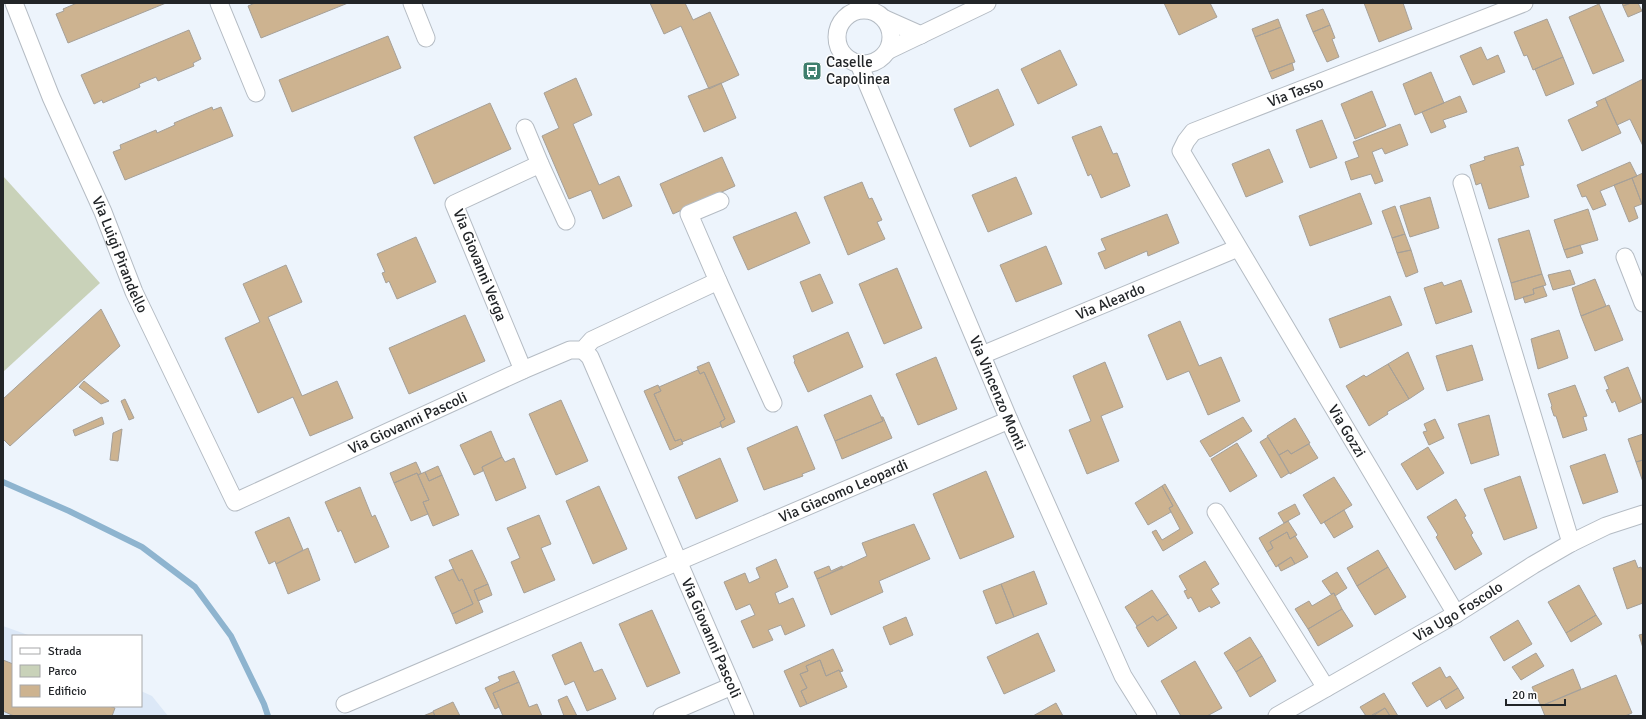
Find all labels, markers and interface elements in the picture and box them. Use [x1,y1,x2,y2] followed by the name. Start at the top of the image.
[826,53,890,88] place label: Caselle Capolinea
[801,60,823,82] bus stop icon: Caselle Capolinea
[1265,73,1326,111] street label: Via Tasso
[88,193,152,316] street label: Via Luigi Pirandello
[449,206,511,324] street label: Via Giovanni Verga
[1073,279,1148,324] street label: Via Aleardo
[966,333,1030,453] street label: Via Vincenzo Monti
[345,388,470,458] street label: Via Giovanni Pascoli
[1324,401,1370,461] street label: Via Gozzi
[776,455,911,526] street label: Via Giacomo Leopardi
[678,575,745,701] street label: Via Giovanni Pascoli
[1410,577,1506,645] street label: Via Ugo Foscolo
[12,635,142,707] legend
[48,644,82,659] text: Strada
[48,664,77,679] text: Parco
[1506,681,1565,707] scale bar
[48,684,86,699] text: Edificio
[1512,688,1537,703] text: 20 m

